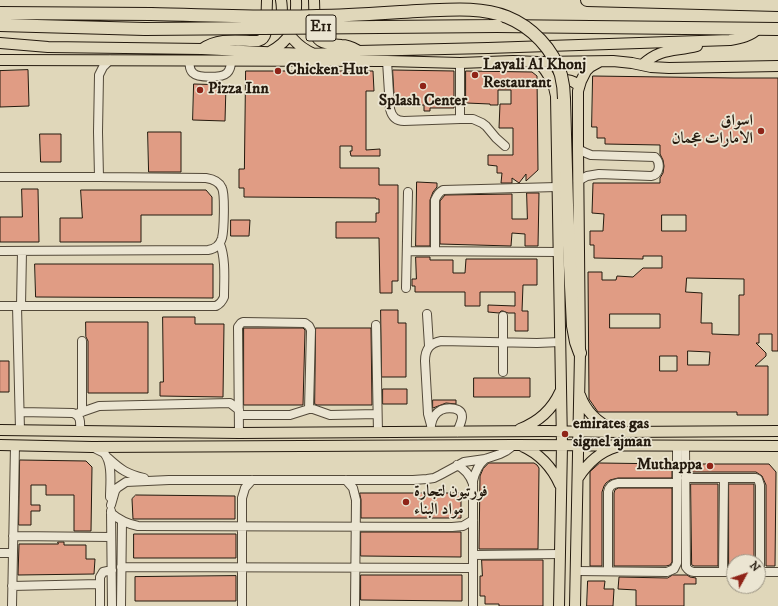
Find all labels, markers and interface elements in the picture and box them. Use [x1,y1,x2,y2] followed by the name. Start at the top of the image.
[306,15,336,41] road number: E11
[483,56,586,94] place label: Layali Al Khonj Restaurant
[286,61,368,81] place label: Chicken Hut
[273,66,283,76] marker: Chicken Hut
[470,70,480,80] marker: Layali Al Khonj Restaurant
[208,80,269,100] place label: Pizza Inn
[418,81,428,91] marker: Splash Center
[195,85,205,95] marker: Pizza Inn
[379,92,467,112] place label: Splash Center
[671,112,753,150] place label: اسواق الامارات عجمان
[756,126,766,136] marker: اسواق الامارات عجمان
[573,415,651,453] place label: emirates gas signel ajman
[560,429,570,439] marker: emirates gas signel ajman
[637,456,702,476] place label: Muthappa
[705,461,715,471] marker: Muthappa
[414,483,488,521] place label: فورتيون لتجارة مواد البناء
[401,497,411,507] marker: فورتيون لتجارة مواد البناء
[726,554,766,594] north arrow
[746,559,763,575] text: N

